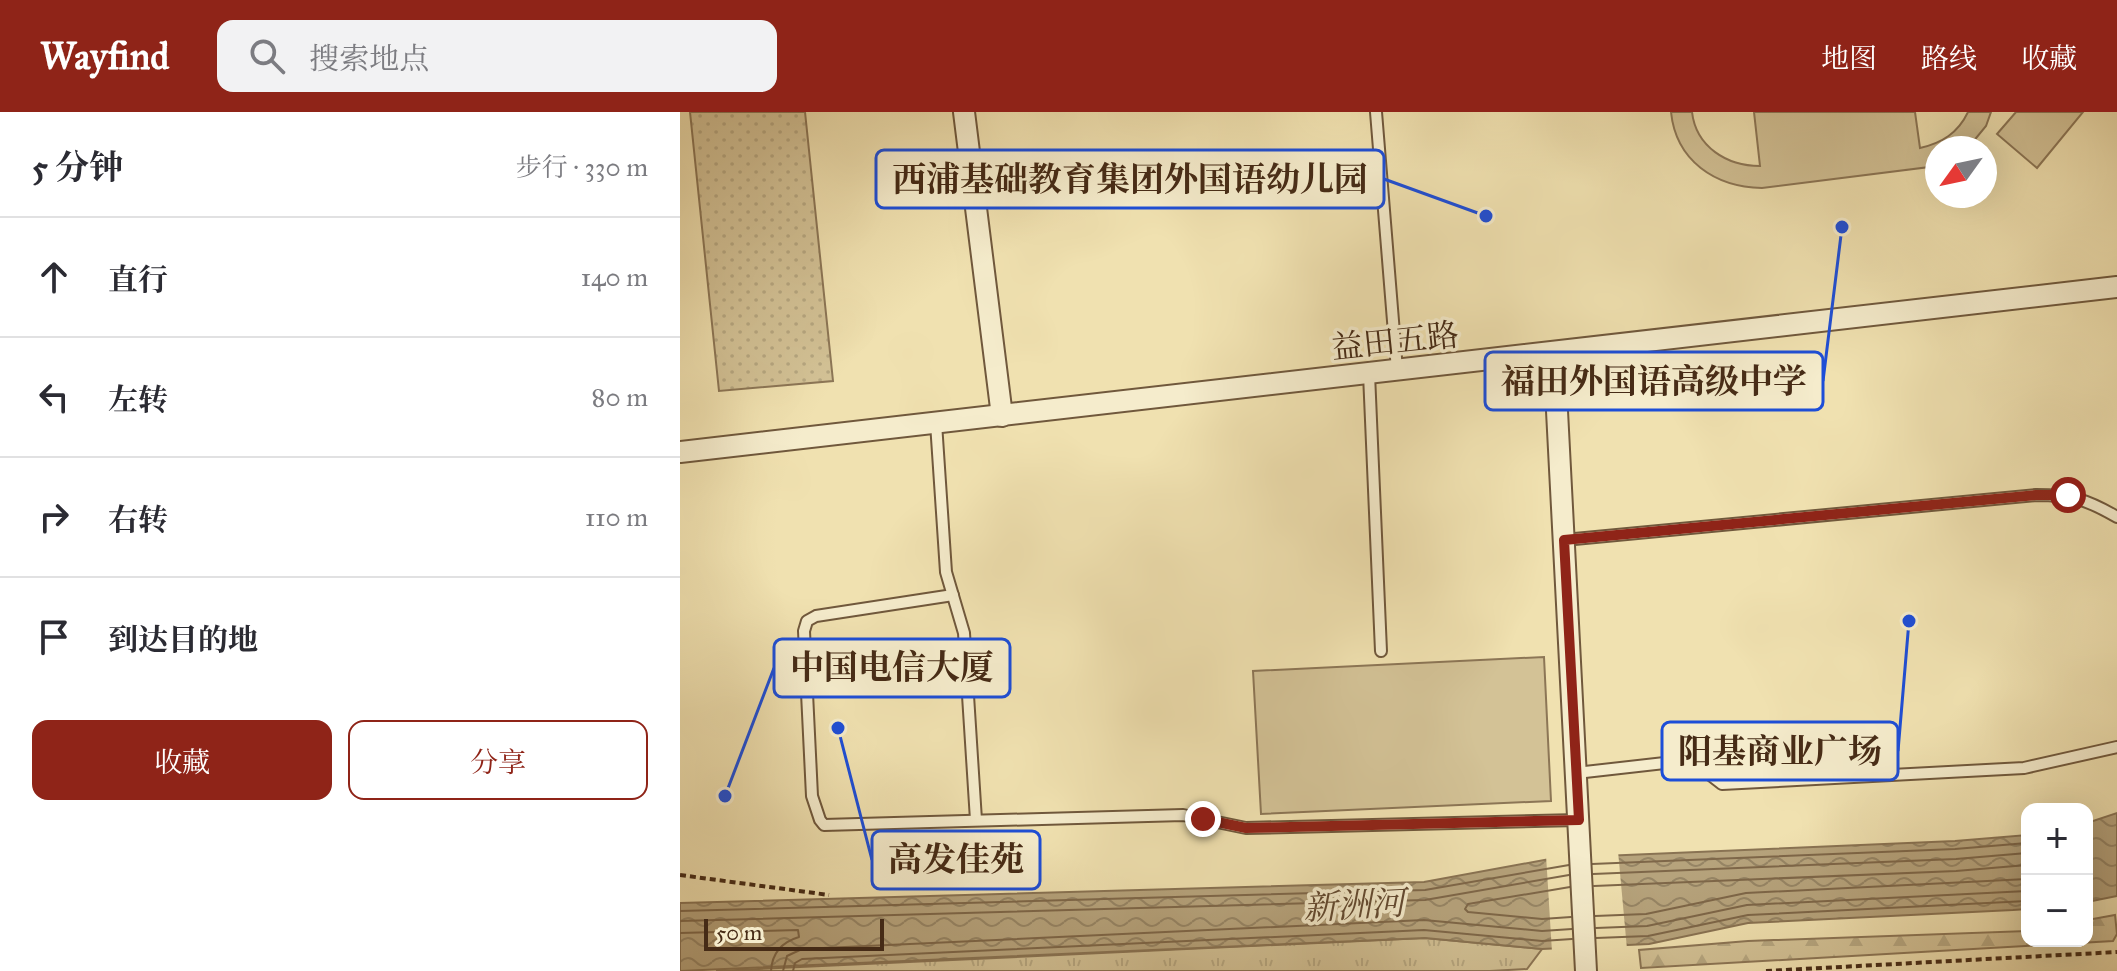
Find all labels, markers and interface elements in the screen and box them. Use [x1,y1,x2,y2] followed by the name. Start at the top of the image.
[217,20,777,92] search box
[40,33,169,79] text: Wayfind
[245,34,289,78] icon: search
[309,41,429,77] text: 搜索地点
[1821,41,1877,76] text: 地图
[1921,41,1977,76] text: 路线
[2021,41,2077,76] text: 收藏
[1925,136,1997,208] north arrow
[32,147,123,188] text: 5 分钟
[876,150,1384,208] callout: 西浦基础教育集团外国语幼儿园
[516,151,648,183] text: 步行 · 330 m
[892,159,1368,200] text: 西浦基础教育集团外国语幼儿园
[32,255,76,299] icon: ahead
[581,261,648,293] text: 140 m
[108,262,168,298] text: 直行
[1329,315,1461,368] street label: 益田五路
[1485,352,1823,410] callout: 福田外国语高级中学
[1501,361,1807,402] text: 福田外国语高级中学
[32,375,76,419] icon: left
[592,381,648,413] text: 80 m
[108,382,168,418] text: 左转
[2050,477,2086,513] route start
[32,495,76,539] icon: right
[585,501,648,533] text: 110 m
[108,502,168,538] text: 右转
[32,615,76,659] icon: arrive
[108,622,258,658] text: 到达目的地
[774,639,1010,697] callout: 中国电信大厦
[790,647,994,688] text: 中国电信大厦
[32,720,332,800] button: 收藏
[348,720,648,800] button: 分享
[1662,722,1898,780] callout: 阳基商业广场
[1678,731,1882,772] text: 阳基商业广场
[1185,801,1221,837] route end
[2021,803,2093,947] map controls
[2021,803,2093,875] button: +
[872,831,1040,889] callout: 高发佳苑
[888,839,1024,880] text: 高发佳苑
[2021,875,2093,947] button: −
[1302,882,1412,929] water label: 新洲河
[704,915,884,951] scale bar
[716,919,762,946] text: 50 m

